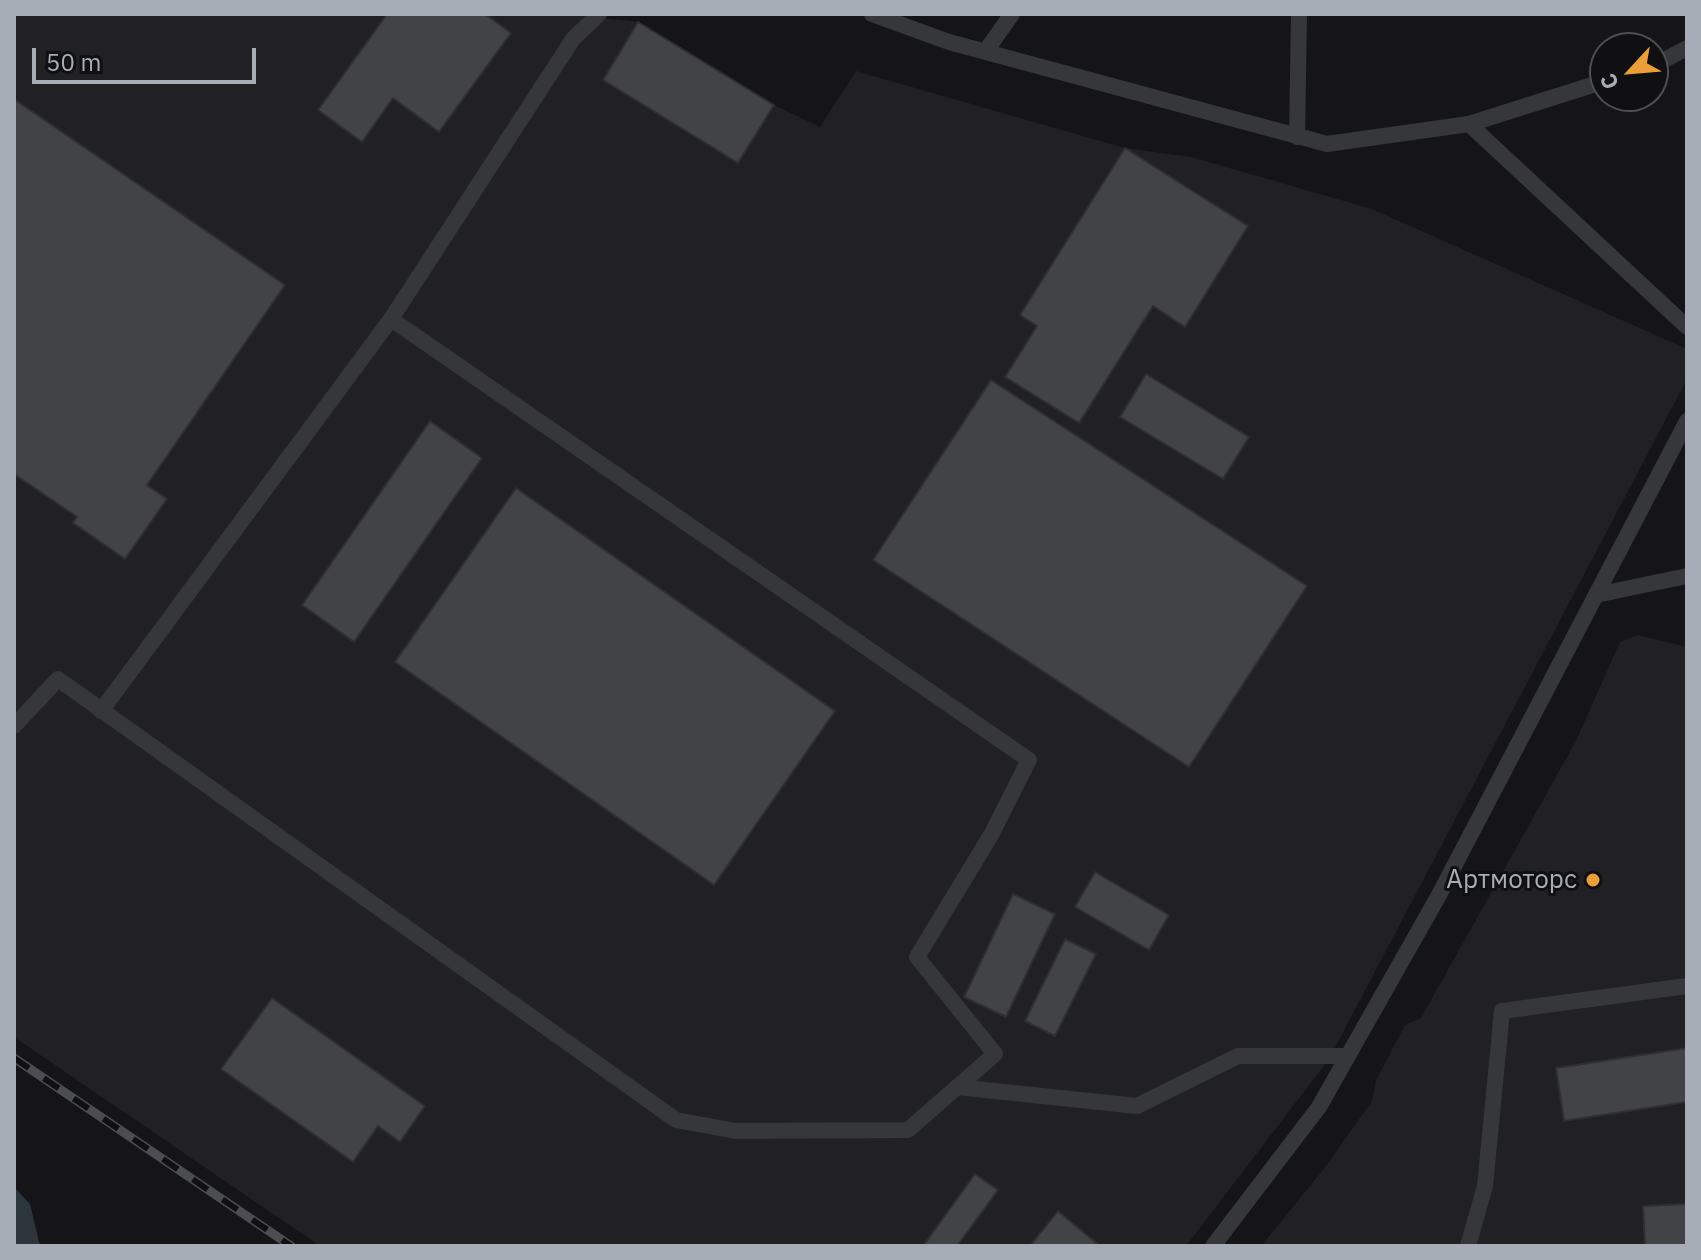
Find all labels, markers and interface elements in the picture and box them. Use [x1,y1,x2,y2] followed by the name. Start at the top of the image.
[36,32,260,82] scale bar
[1589,32,1669,112] north arrow
[46,46,101,78] text: 50 m
[1593,69,1625,95] text: С
[1446,864,1577,896] place label: Артмоторс
[1584,871,1602,889] marker: Артмоторс

